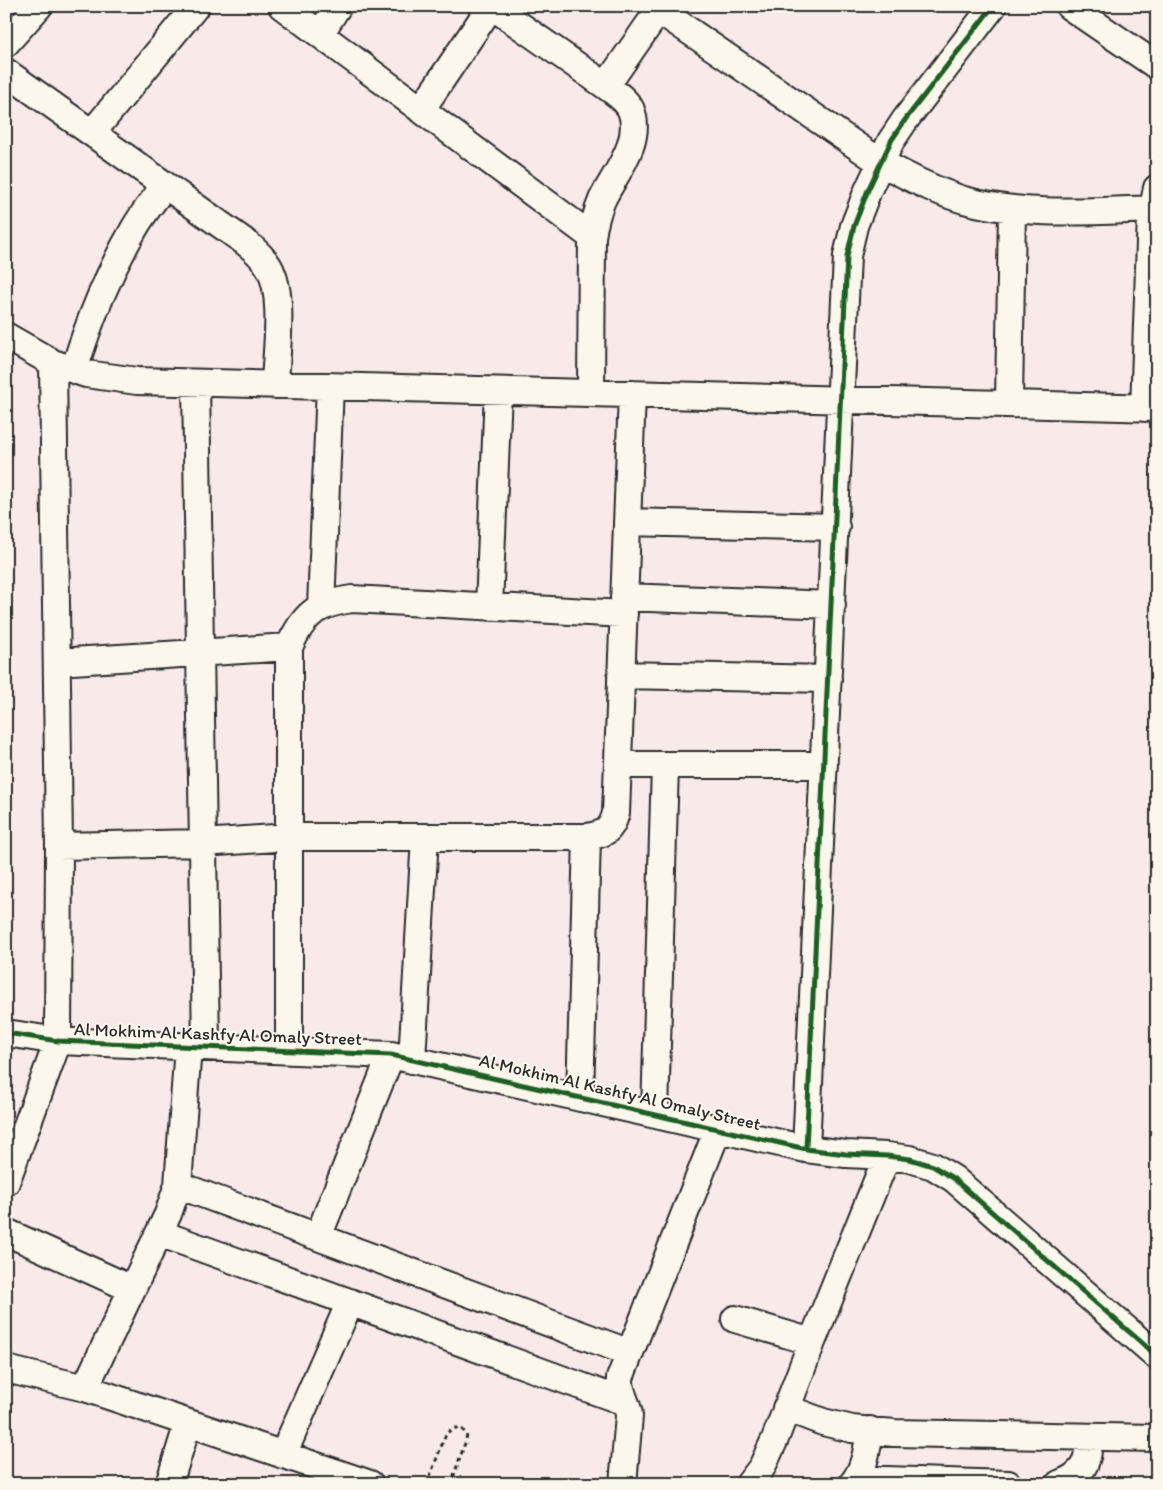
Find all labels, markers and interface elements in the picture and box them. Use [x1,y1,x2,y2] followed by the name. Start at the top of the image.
[74,1018,363,1050] street label: Al Mokhim Al Kashfy Al Omaly Street
[477,1049,763,1135] street label: Al Mokhim Al Kashfy Al Omaly Street

